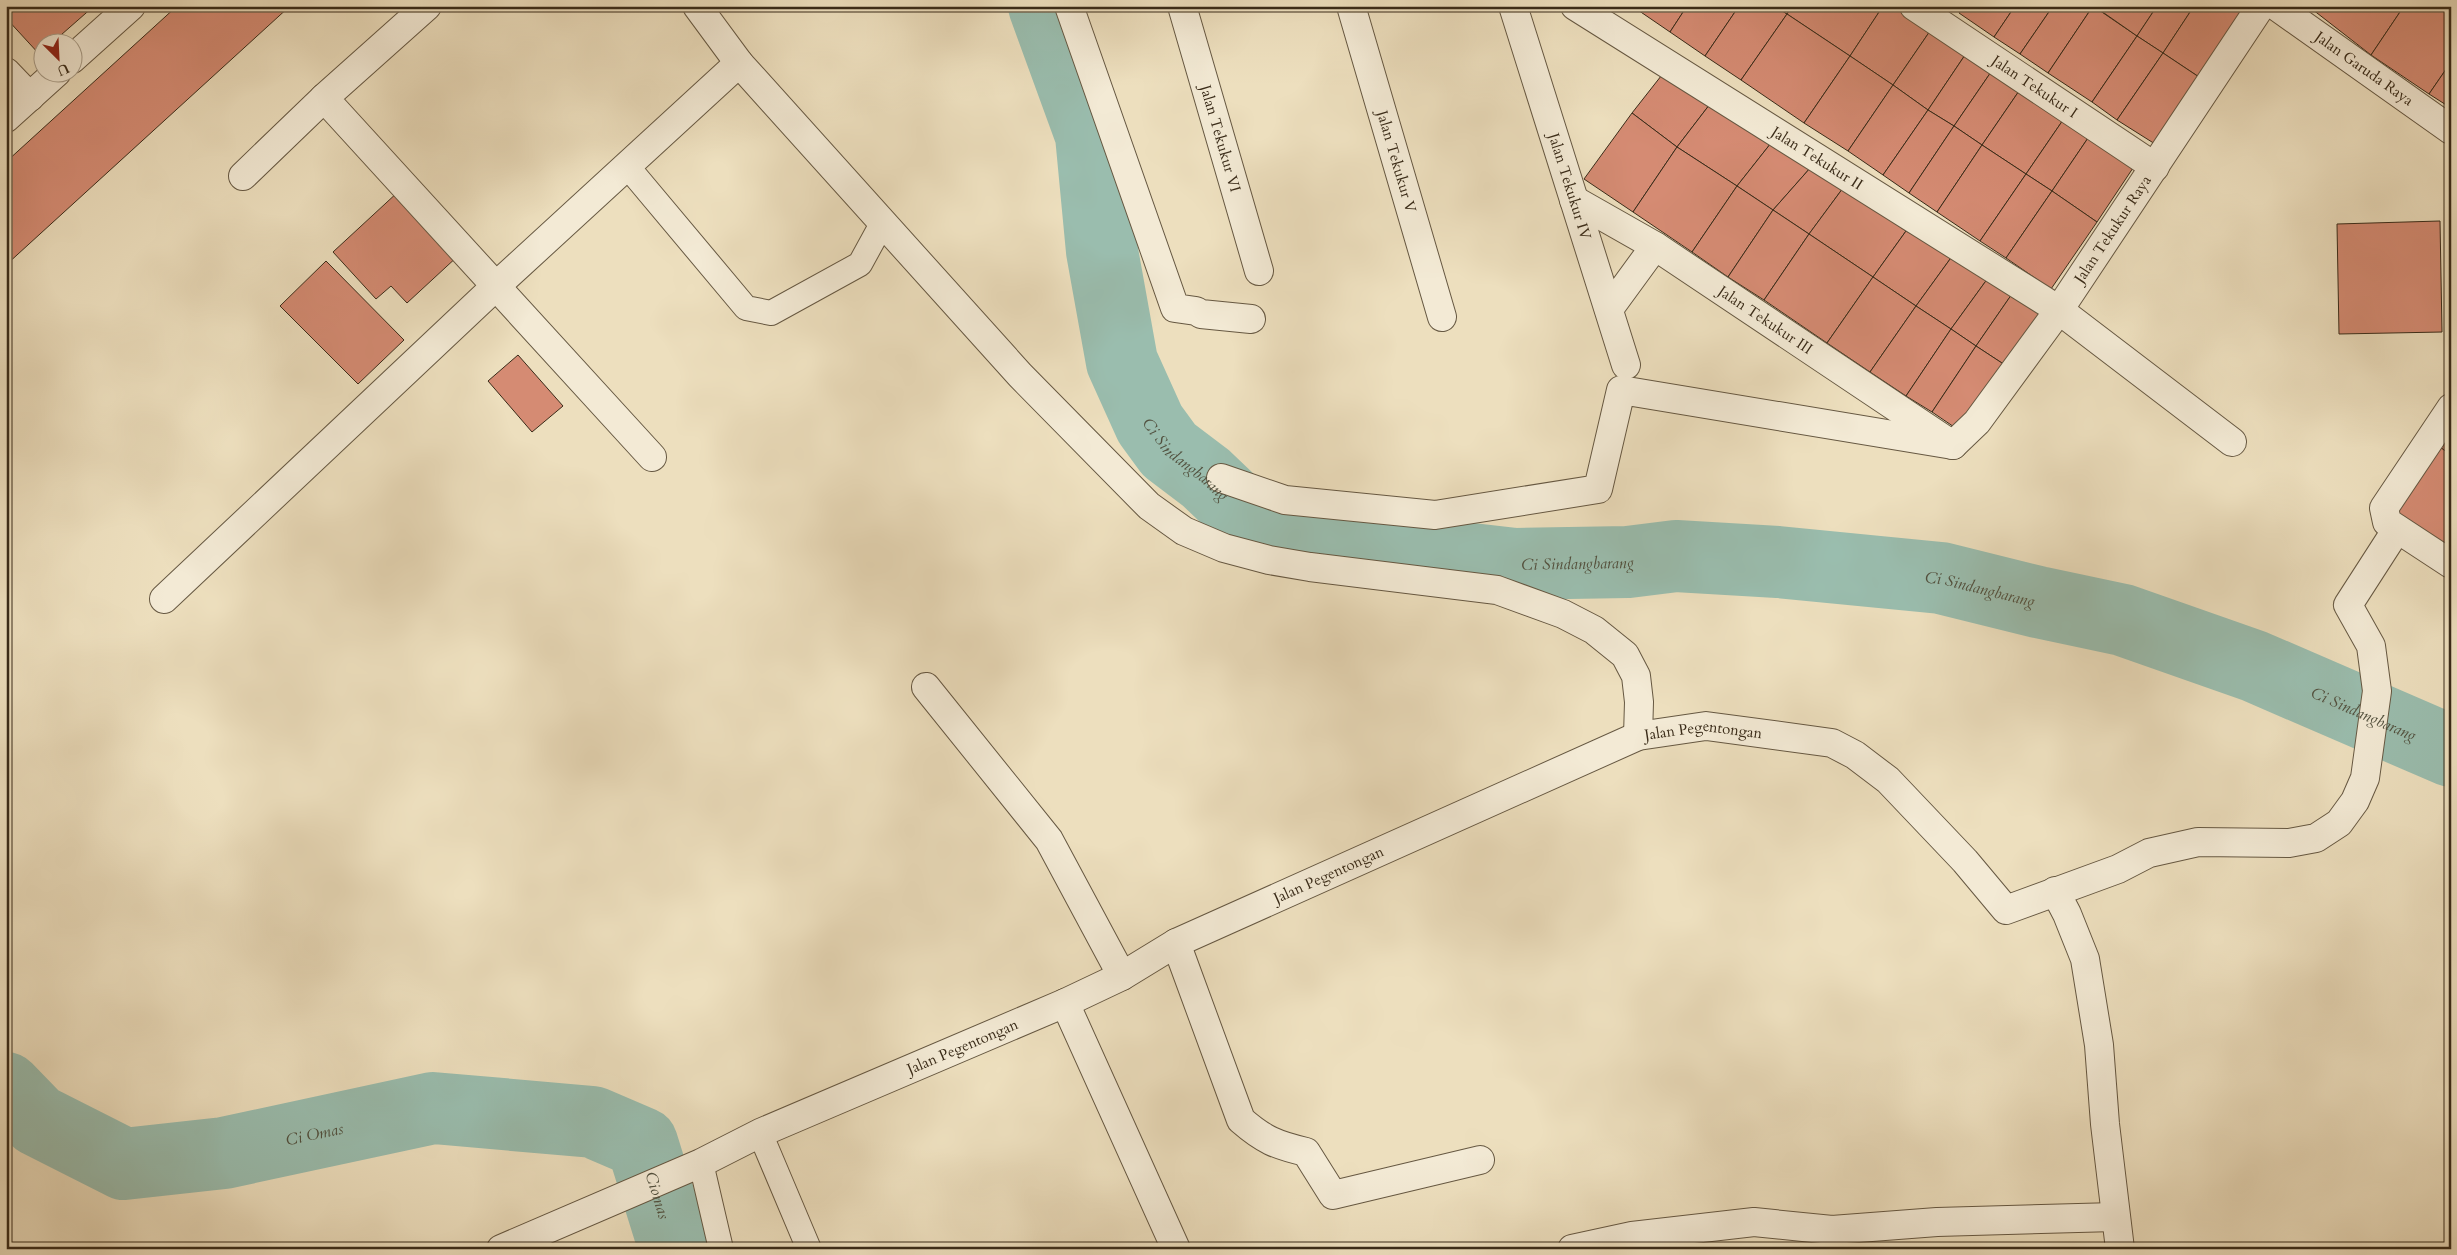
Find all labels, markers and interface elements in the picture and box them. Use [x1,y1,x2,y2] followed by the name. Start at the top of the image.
[2309,25,2418,111] street label: Jalan Garuda Raya
[32,32,82,82] north arrow
[1986,50,2081,122] street label: Jalan Tekukur I
[53,58,72,81] text: U
[1195,81,1246,194] street label: Jalan Tekukur VI
[1372,106,1421,215] street label: Jalan Tekukur V
[1766,121,1867,194] street label: Jalan Tekukur II
[1543,129,1596,242] street label: Jalan Tekukur IV
[2068,171,2156,289] street label: Jalan Tekukur Raya
[1713,280,1817,359] street label: Jalan Tekukur III
[1137,413,1234,507] water label: Ci Sindangbarang
[1521,551,1636,576] water label: Ci Sindangbarang
[1924,566,2038,613] water label: Ci Sindangbarang
[2307,682,2420,747] water label: Ci Sindangbarang
[1641,716,1764,745] street label: Jalan Pegentongan
[1268,841,1387,909] street label: Jalan Pegentongan
[902,1014,1021,1080] street label: Jalan Pegentongan
[284,1118,346,1151] water label: Ci Omas
[640,1169,675,1222] water label: Ciomas

